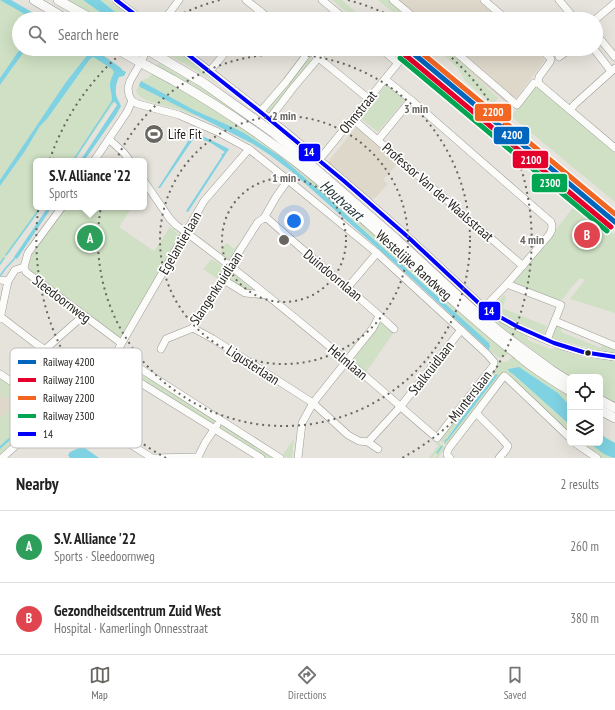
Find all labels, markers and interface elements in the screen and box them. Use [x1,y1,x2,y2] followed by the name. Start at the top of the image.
[12,12,603,56] search box
[26,23,48,45] icon: search
[58,25,119,44] text: Search here
[335,87,381,137] street label: Ohmstraat
[404,101,428,116] text: 3 min
[474,103,512,122] line badge: 2200
[482,105,504,119] text: 2200
[272,108,296,123] text: 2 min
[143,123,165,145] sports icon: Life Fit
[168,125,202,143] place label: Life Fit
[493,126,530,145] line badge: 4200
[501,128,523,142] text: 4200
[379,139,497,245] street label: Professor Van der Waalsstraat
[298,143,321,162] line badge: 14
[304,145,315,159] text: 14
[512,150,549,169] line badge: 2100
[520,153,542,167] text: 2100
[33,158,147,210] popup
[49,166,131,185] text: S.V. Alliance '22
[272,170,296,185] text: 1 min
[531,173,568,193] line badge: 2300
[317,176,369,226] water label: Houtvaart
[539,176,561,190] text: 2300
[49,185,78,202] text: Sports
[155,208,205,278] street label: Egelantierlaan
[284,211,304,231] your location
[574,220,600,250] pin: B
[77,223,103,253] pin: A
[372,226,456,304] street label: Westelijke Randweg
[520,232,544,247] text: 4 min
[277,233,291,247] centre of rings
[300,245,366,305] street label: Duindoornlaan
[186,248,246,328] street label: Slangenkruidlaan
[29,271,95,327] street label: Sleedoornweg
[478,301,501,321] line badge: 14
[484,304,495,318] text: 14
[404,337,458,399] street label: Stalkruidlaan
[324,340,372,384] street label: Helmlaan
[223,341,283,389] street label: Ligusterlaan
[10,348,142,448] legend
[583,348,593,358] unlabelled marker
[43,355,95,369] text: Railway 4200
[444,367,496,425] street label: Munterslaan
[43,373,95,387] text: Railway 2100
[567,374,603,446] map controls
[567,374,603,410] button: locate
[43,391,95,405] text: Railway 2200
[43,409,95,423] text: Railway 2300
[567,410,603,446] button: layers
[43,427,53,441] text: 14
[16,473,59,495] text: Nearby
[560,476,599,493] text: 2 results
[54,529,136,548] text: S.V. Alliance '22
[26,538,32,555] text: A
[570,538,599,555] text: 260 m
[54,548,155,565] text: Sports · Sleedoornweg
[54,601,221,620] text: Gezondheidscentrum Zuid West
[26,610,32,627] text: B
[570,610,599,627] text: 380 m
[54,620,208,637] text: Hospital · Kamerlingh Onnesstraat
[89,664,111,702] tab: Map
[288,664,326,702] tab: Directions
[504,664,526,702] tab: Saved

